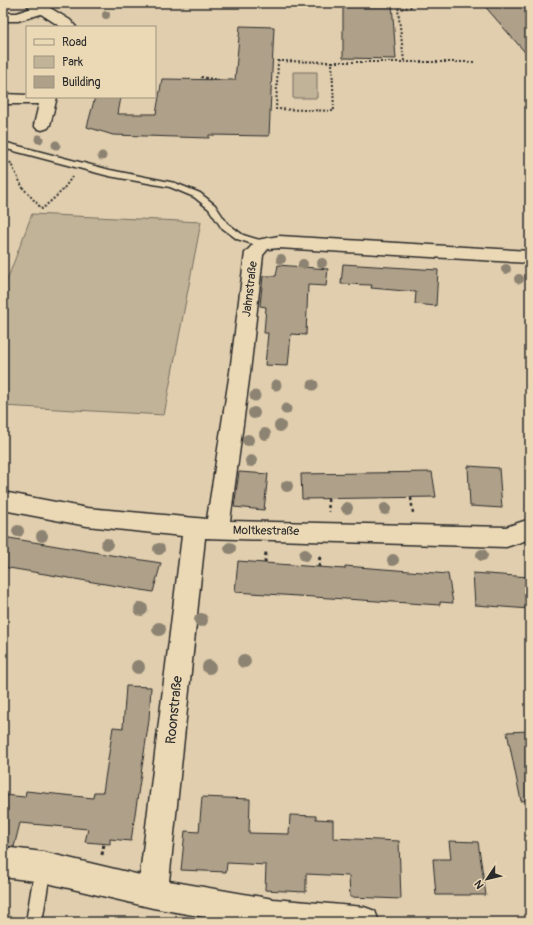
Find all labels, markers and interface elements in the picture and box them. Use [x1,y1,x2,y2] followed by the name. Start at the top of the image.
[26,26,156,98] legend
[62,35,87,50] text: Road
[62,55,83,70] text: Park
[62,75,101,90] text: Building
[239,260,261,318] street label: Jahnstraße
[233,523,299,539] street label: Moltkestraße
[162,675,186,745] street label: Roonstraße
[467,859,507,899] north arrow
[471,877,487,891] text: N

